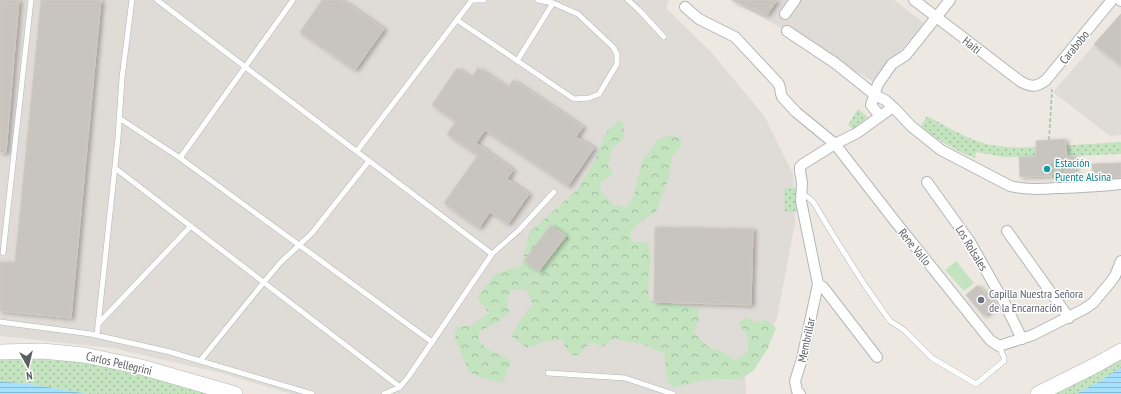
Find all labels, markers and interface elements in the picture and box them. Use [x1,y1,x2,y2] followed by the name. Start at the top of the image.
[1056,27,1092,67] street label: Carabobo
[960,33,984,57] street label: Haiti
[1055,155,1111,184] place label: Estación Puente Alsina
[1042,164,1052,174] marker: Estación Puente Alsina
[953,223,991,273] street label: Los Rolsales
[896,225,934,269] street label: Rene Vallo
[989,286,1083,315] place label: Capilla Nuestra Señora de la Encarnación
[976,295,986,305] marker: Capilla Nuestra Señora de la Encarnación
[794,316,818,364] street label: Membrillar
[8,346,48,386] north arrow
[84,348,154,378] street label: Carlos Pellegrini
[25,369,33,383] text: N

